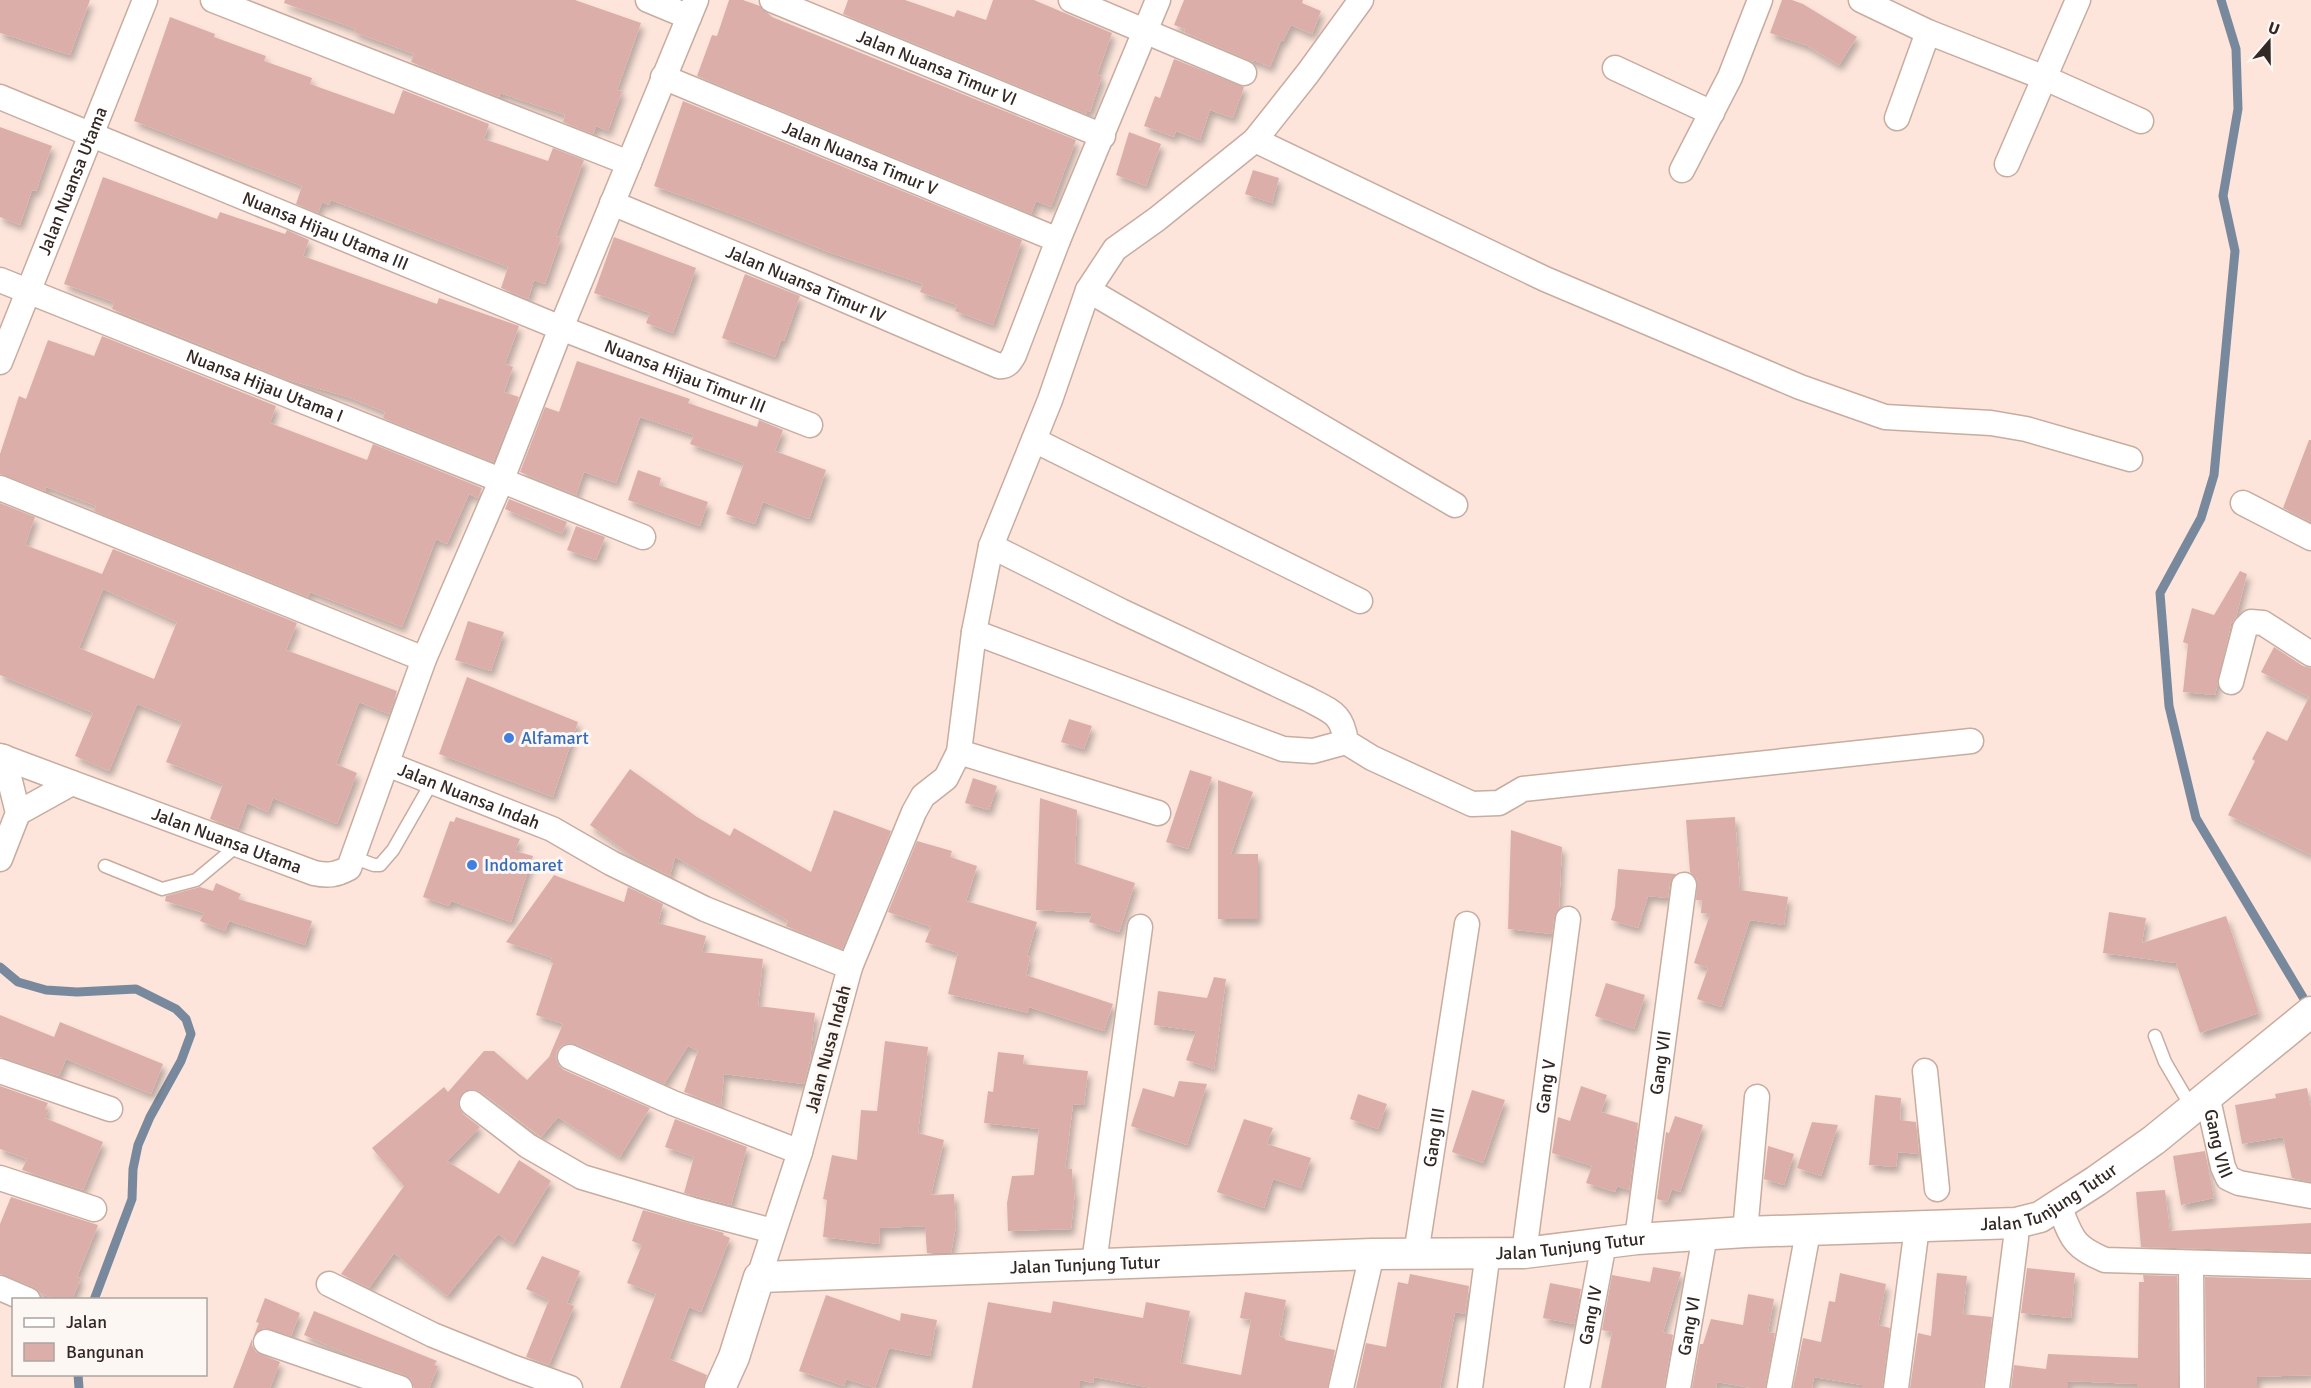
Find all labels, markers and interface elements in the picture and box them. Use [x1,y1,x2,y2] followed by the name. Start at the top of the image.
[2239,12,2299,72] north arrow
[2265,18,2282,40] text: U
[853,25,1020,110] street label: Jalan Nuansa Timur VI
[33,104,112,258] street label: Jalan Nuansa Utama
[779,116,941,200] street label: Jalan Nuansa Timur V
[239,187,412,275] street label: Nuansa Hijau Utama III
[723,241,890,327] street label: Jalan Nuansa Timur IV
[601,335,769,418] street label: Nuansa Hijau Timur III
[183,345,346,427] street label: Nuansa Hijau Utama I
[521,727,589,749] place label: Alfamart
[502,731,516,745] marker: Alfamart
[395,758,543,834] street label: Jalan Nuansa Indah
[149,803,305,878] street label: Jalan Nuansa Utama
[484,854,563,876] place label: Indomaret
[465,858,479,872] marker: Indomaret
[800,983,856,1115] street label: Jalan Nusa Indah
[1645,1029,1676,1096] street label: Gang VII
[1531,1057,1560,1115] street label: Gang V
[1419,1106,1449,1169] street label: Gang III
[2199,1107,2238,1182] street label: Gang VIII
[1980,1158,2122,1235] street label: Jalan Tunjung Tutur
[1496,1227,1646,1264] street label: Jalan Tunjung Tutur
[1009,1251,1161,1279] street label: Jalan Tunjung Tutur
[1574,1283,1607,1347] street label: Gang IV
[1673,1295,1705,1357] street label: Gang VI
[12,1298,207,1376] legend
[66,1311,107,1333] text: Jalan
[66,1341,144,1363] text: Bangunan

